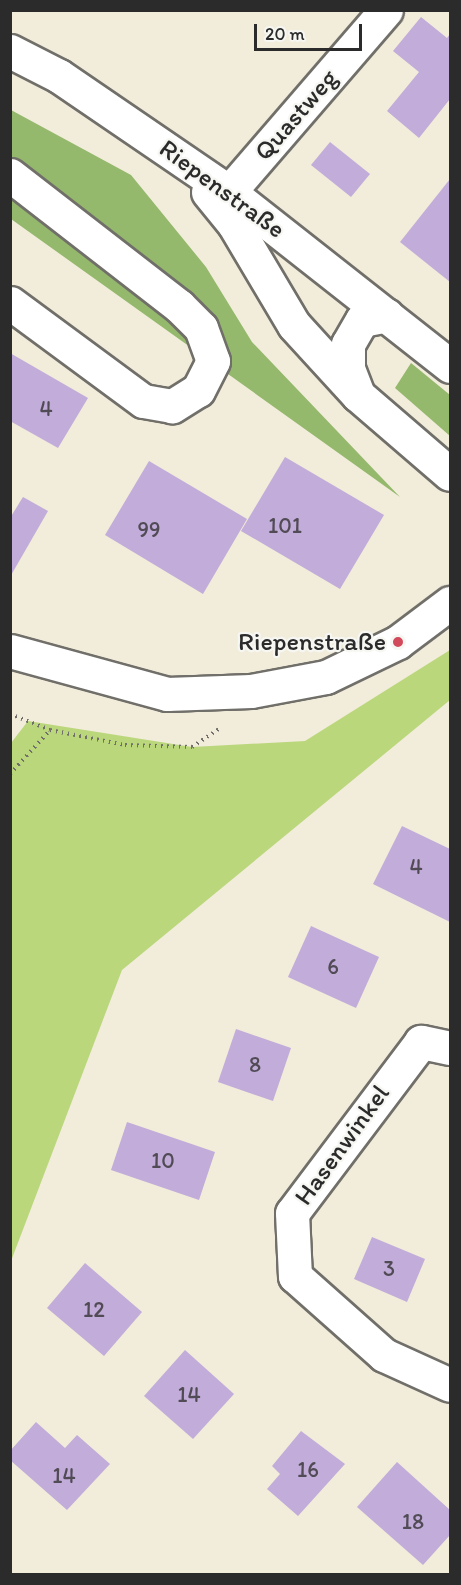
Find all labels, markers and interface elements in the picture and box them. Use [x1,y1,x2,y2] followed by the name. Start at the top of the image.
[257,12,365,50] scale bar
[265,23,305,45] text: 20 m
[248,63,344,167] street label: Quastweg
[153,133,291,245] street label: Riepenstraße
[39,396,53,422] house number: 4
[268,513,302,539] house number: 101
[137,517,161,543] house number: 99
[238,626,386,658] place label: Riepenstraße
[391,635,405,649] marker: Riepenstraße
[409,854,423,880] house number: 4
[327,954,339,980] house number: 6
[249,1052,261,1078] house number: 8
[288,1079,396,1211] street label: Hasenwinkel
[151,1148,175,1174] house number: 10
[383,1256,395,1282] house number: 3
[83,1297,105,1323] house number: 12
[177,1382,201,1408] house number: 14
[297,1457,319,1483] house number: 16
[52,1463,76,1489] house number: 14
[402,1509,424,1535] house number: 18

